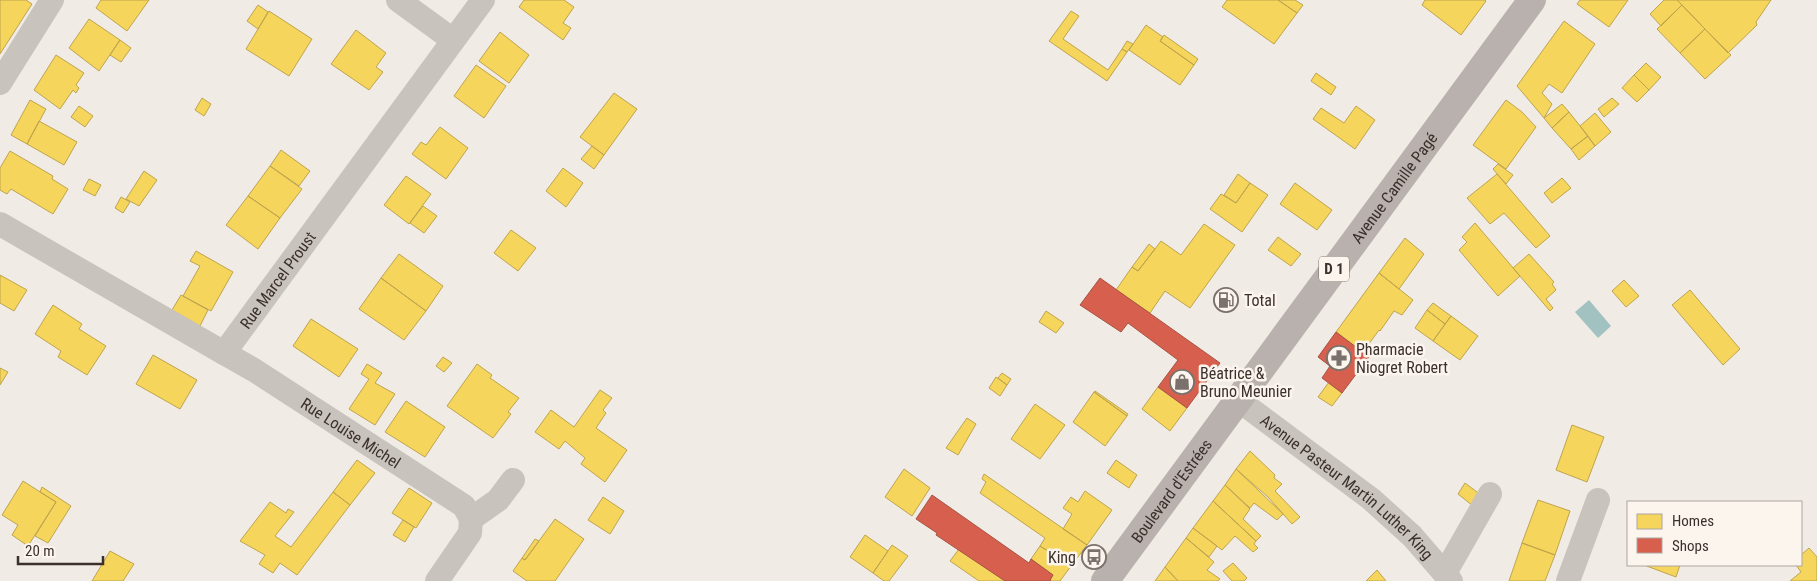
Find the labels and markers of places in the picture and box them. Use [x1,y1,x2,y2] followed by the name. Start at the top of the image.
[1213,287,1239,313] fuel station icon: Total
[1244,291,1276,310] place label: Total
[1356,340,1448,377] place label: Pharmacie Niogret Robert
[1326,345,1352,371] pharmacy icon: Pharmacie Niogret Robert
[1200,364,1292,401] place label: Béatrice & Bruno Meunier
[1169,369,1195,395] shop icon: Béatrice & Bruno Meunier
[1081,544,1107,570] bus stop icon: King
[1048,548,1076,567] place label: King

